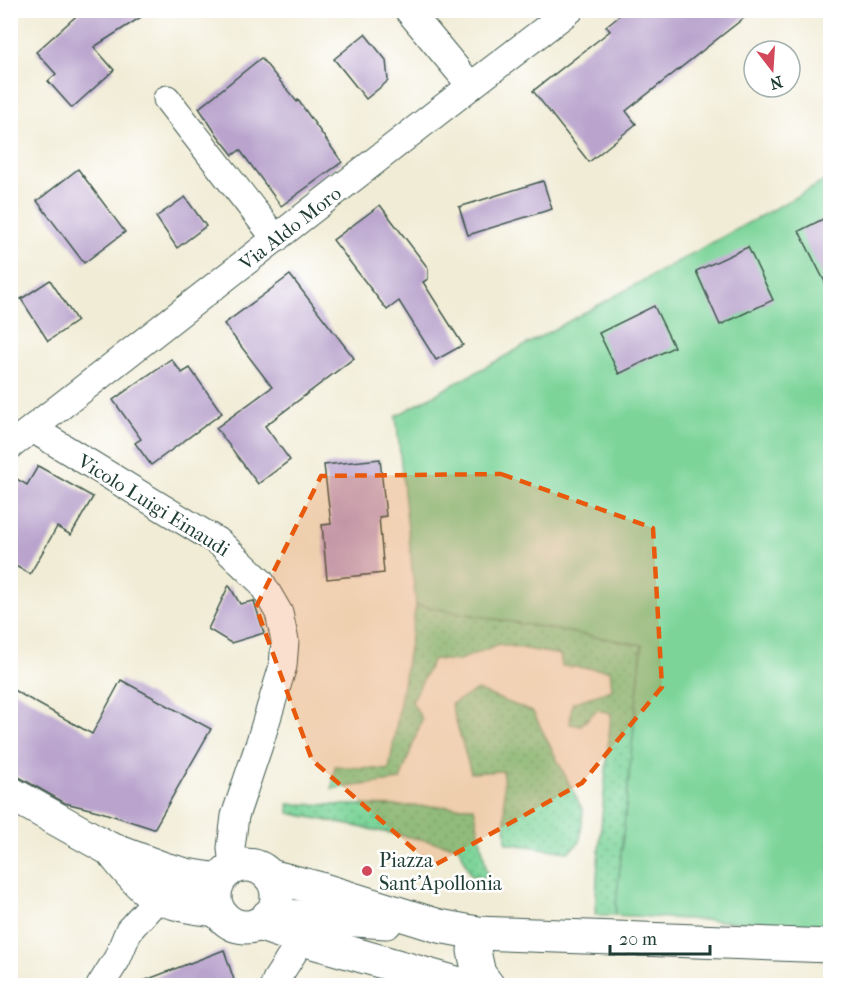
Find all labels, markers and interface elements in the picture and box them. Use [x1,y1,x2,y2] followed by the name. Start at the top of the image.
[742,39,802,99] north arrow
[767,72,785,94] text: N
[234,182,346,276] street label: Via Aldo Moro
[73,449,234,561] street label: Vicolo Luigi Einaudi
[379,849,503,895] place label: Piazza Sant'Apollonia
[360,864,374,878] marker: Piazza Sant'Apollonia
[610,918,710,956] scale bar
[619,929,657,950] text: 20 m

